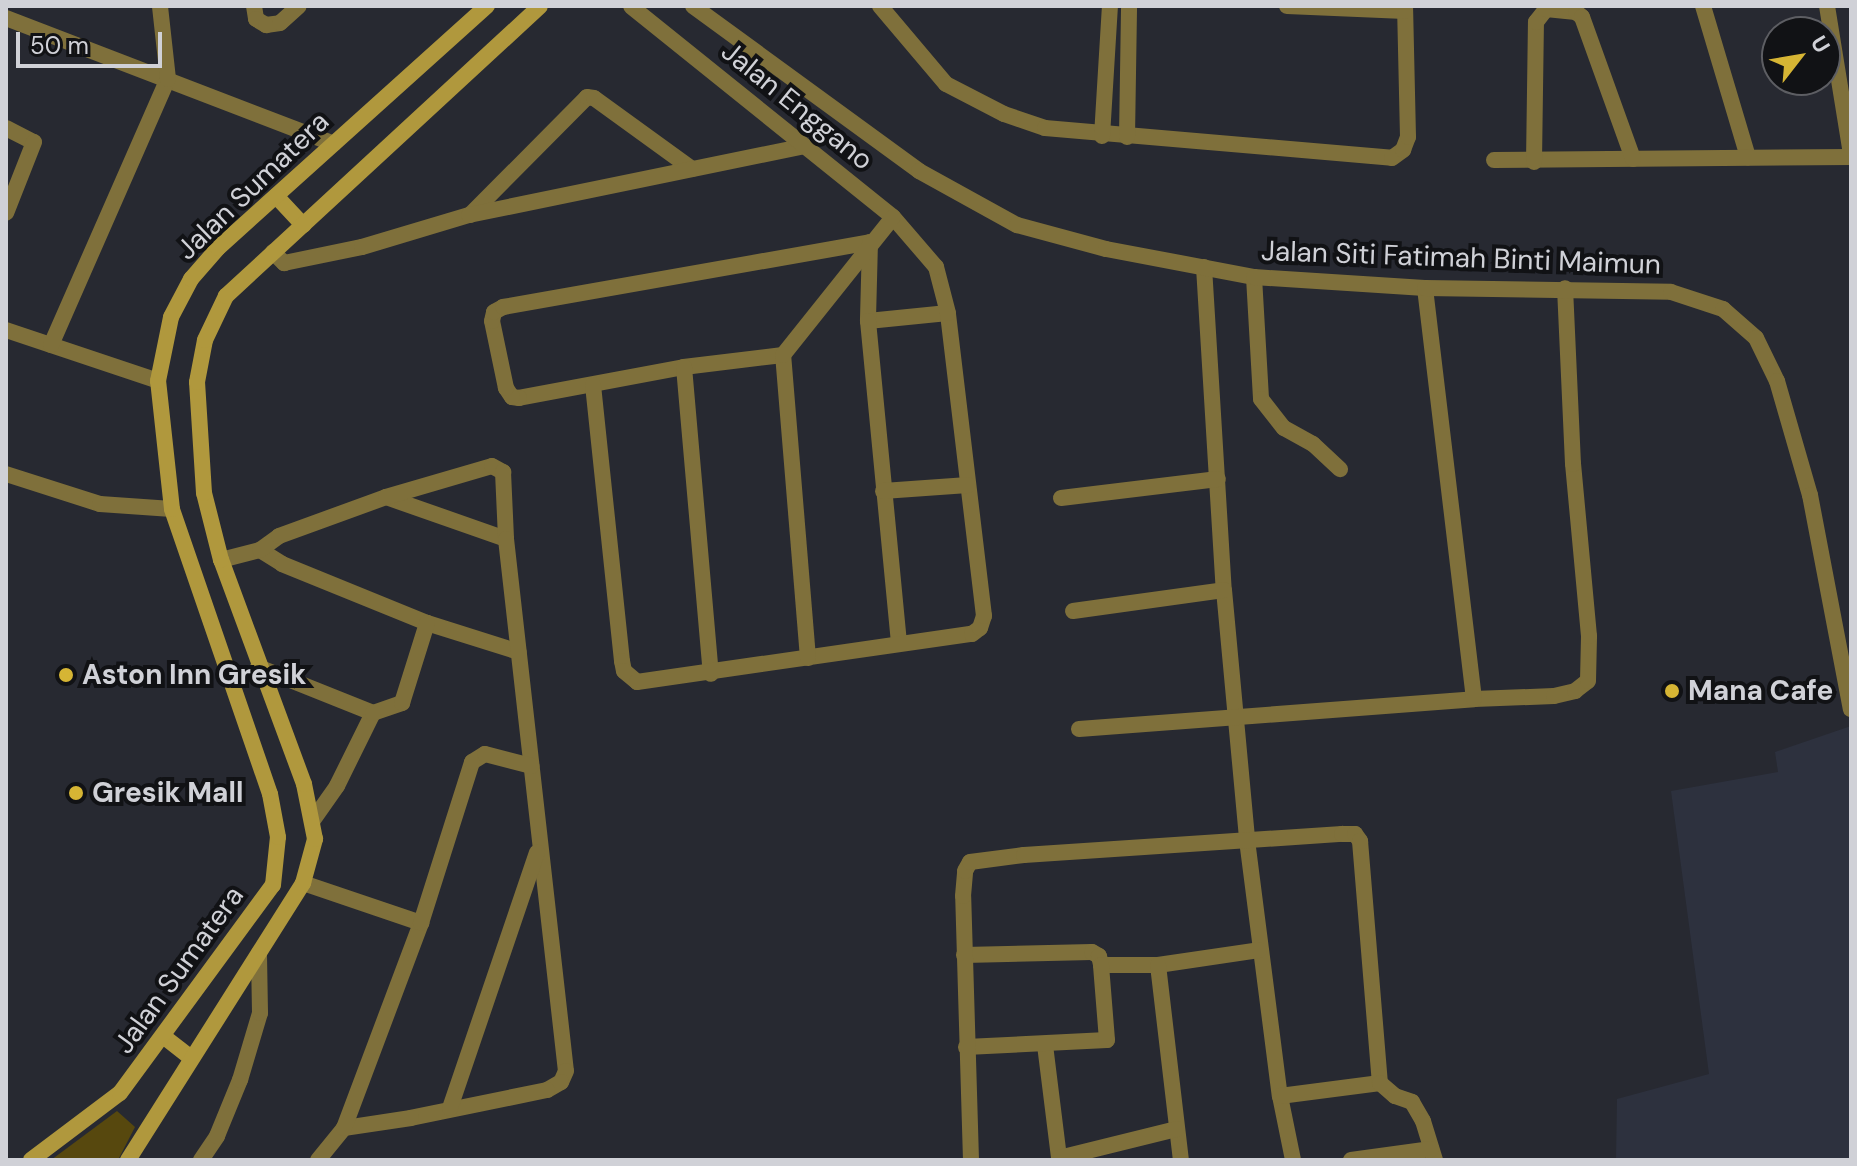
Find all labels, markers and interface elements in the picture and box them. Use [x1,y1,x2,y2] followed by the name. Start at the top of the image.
[20,16,166,66] scale bar
[1761,16,1841,96] north arrow
[30,30,89,61] text: 50 m
[1804,30,1837,58] text: U
[714,35,880,177] street label: Jalan Enggano
[170,105,336,267] street label: Jalan Sumatera
[1261,234,1661,282] street label: Jalan Siti Fatimah Binti Maimun
[82,658,306,692] place label: Aston Inn Gresik
[57,666,75,684] marker: Aston Inn Gresik
[1688,674,1833,708] place label: Mana Cafe
[1663,682,1681,700] marker: Mana Cafe
[92,776,243,810] place label: Gresik Mall
[67,784,85,802] marker: Gresik Mall
[107,880,251,1060] street label: Jalan Sumatera

